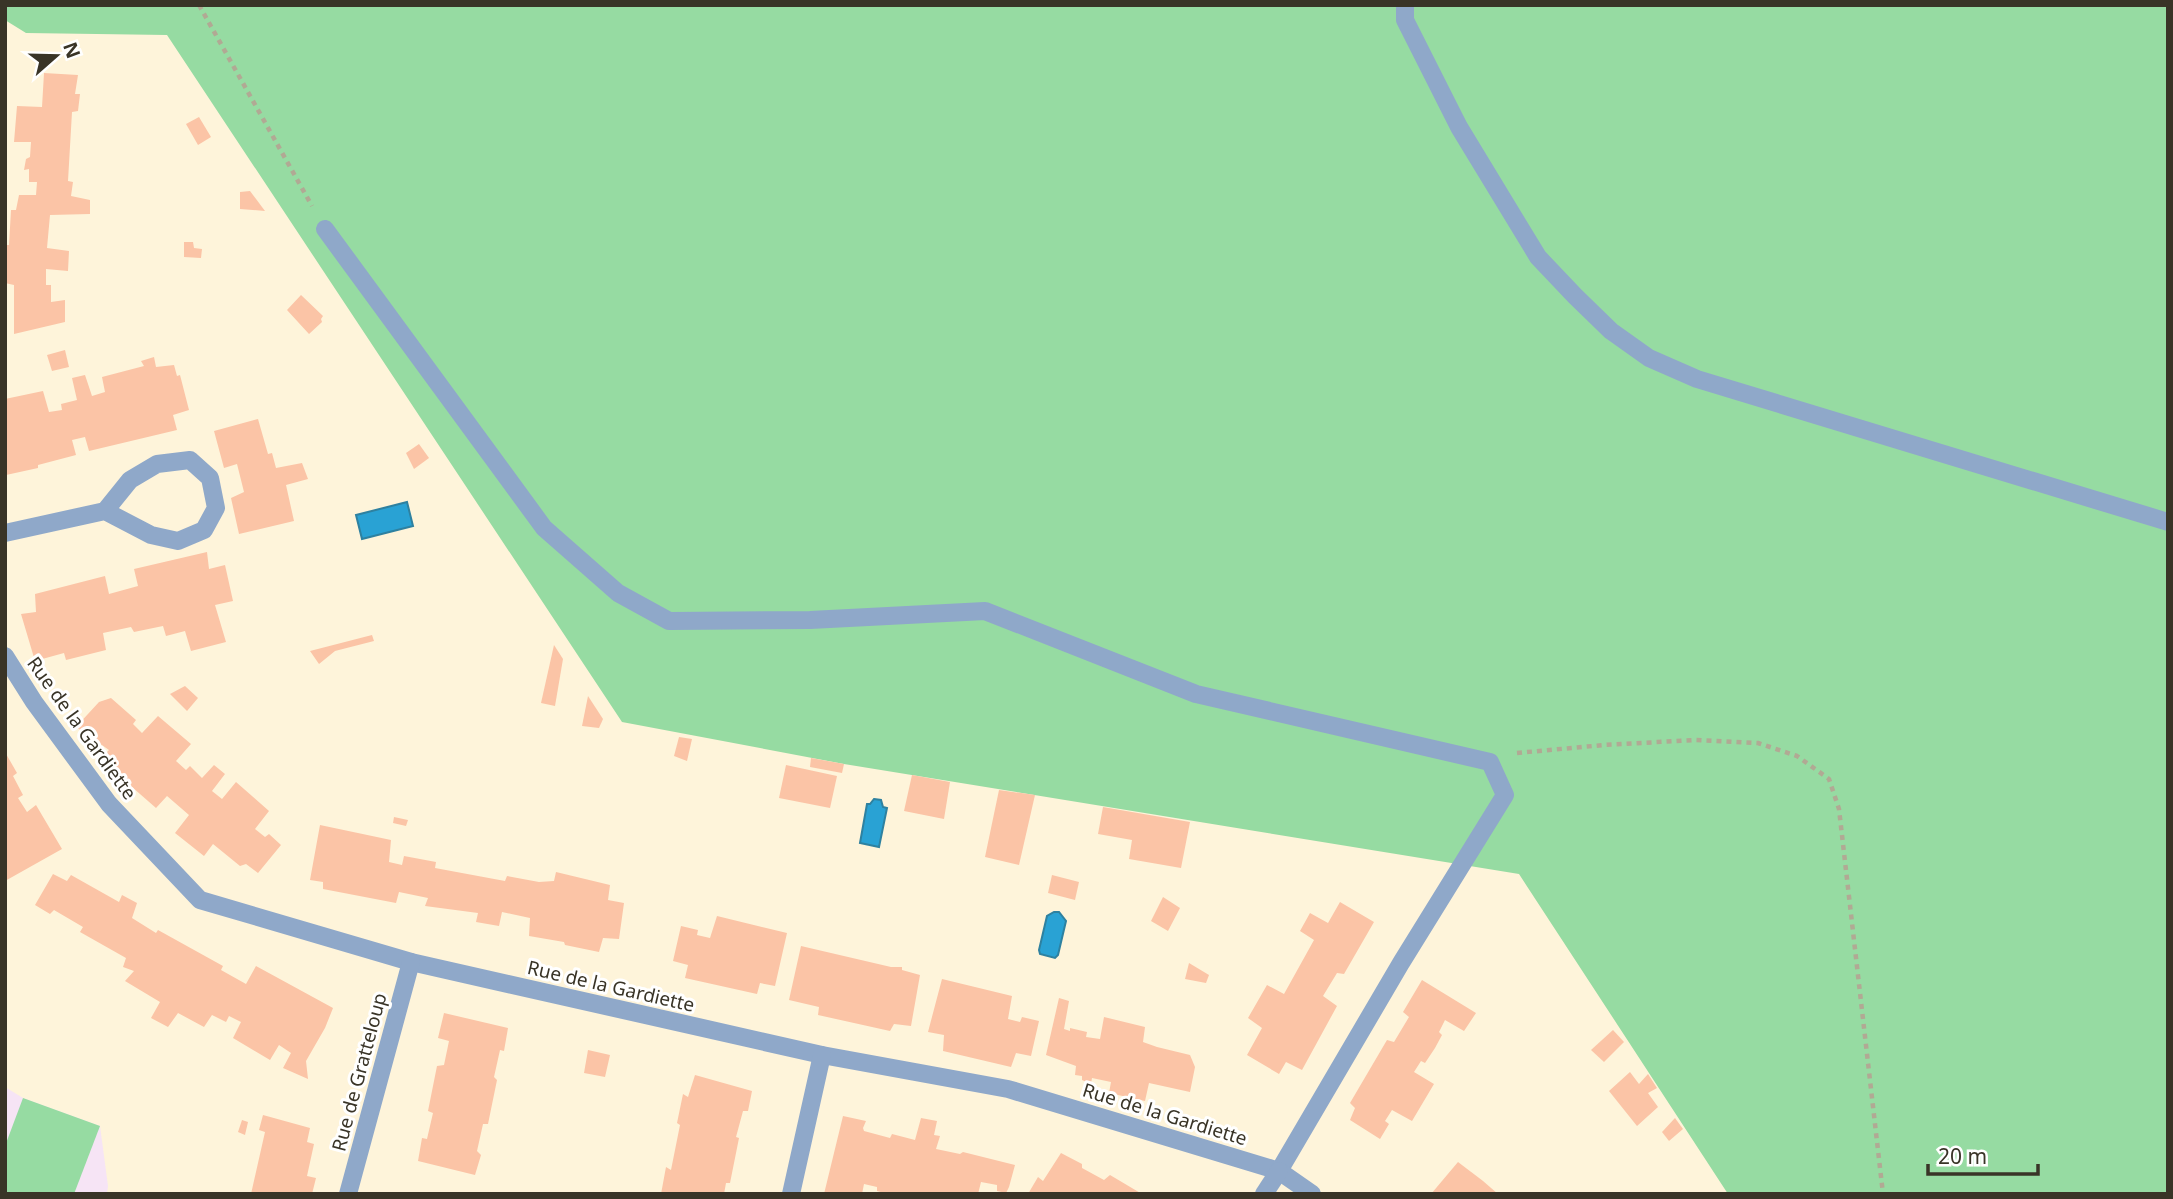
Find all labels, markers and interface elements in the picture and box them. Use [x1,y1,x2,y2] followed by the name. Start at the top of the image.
[21,21,91,91] north arrow
[57,38,87,62] text: N
[21,651,143,805] street label: Rue de la Gardiette
[525,954,697,1018] street label: Rue de la Gardiette
[325,990,393,1154] street label: Rue de Gratteloup
[1080,1077,1250,1151] street label: Rue de la Gardiette
[1928,1132,2038,1176] scale bar
[1938,1142,1987,1170] text: 20 m

